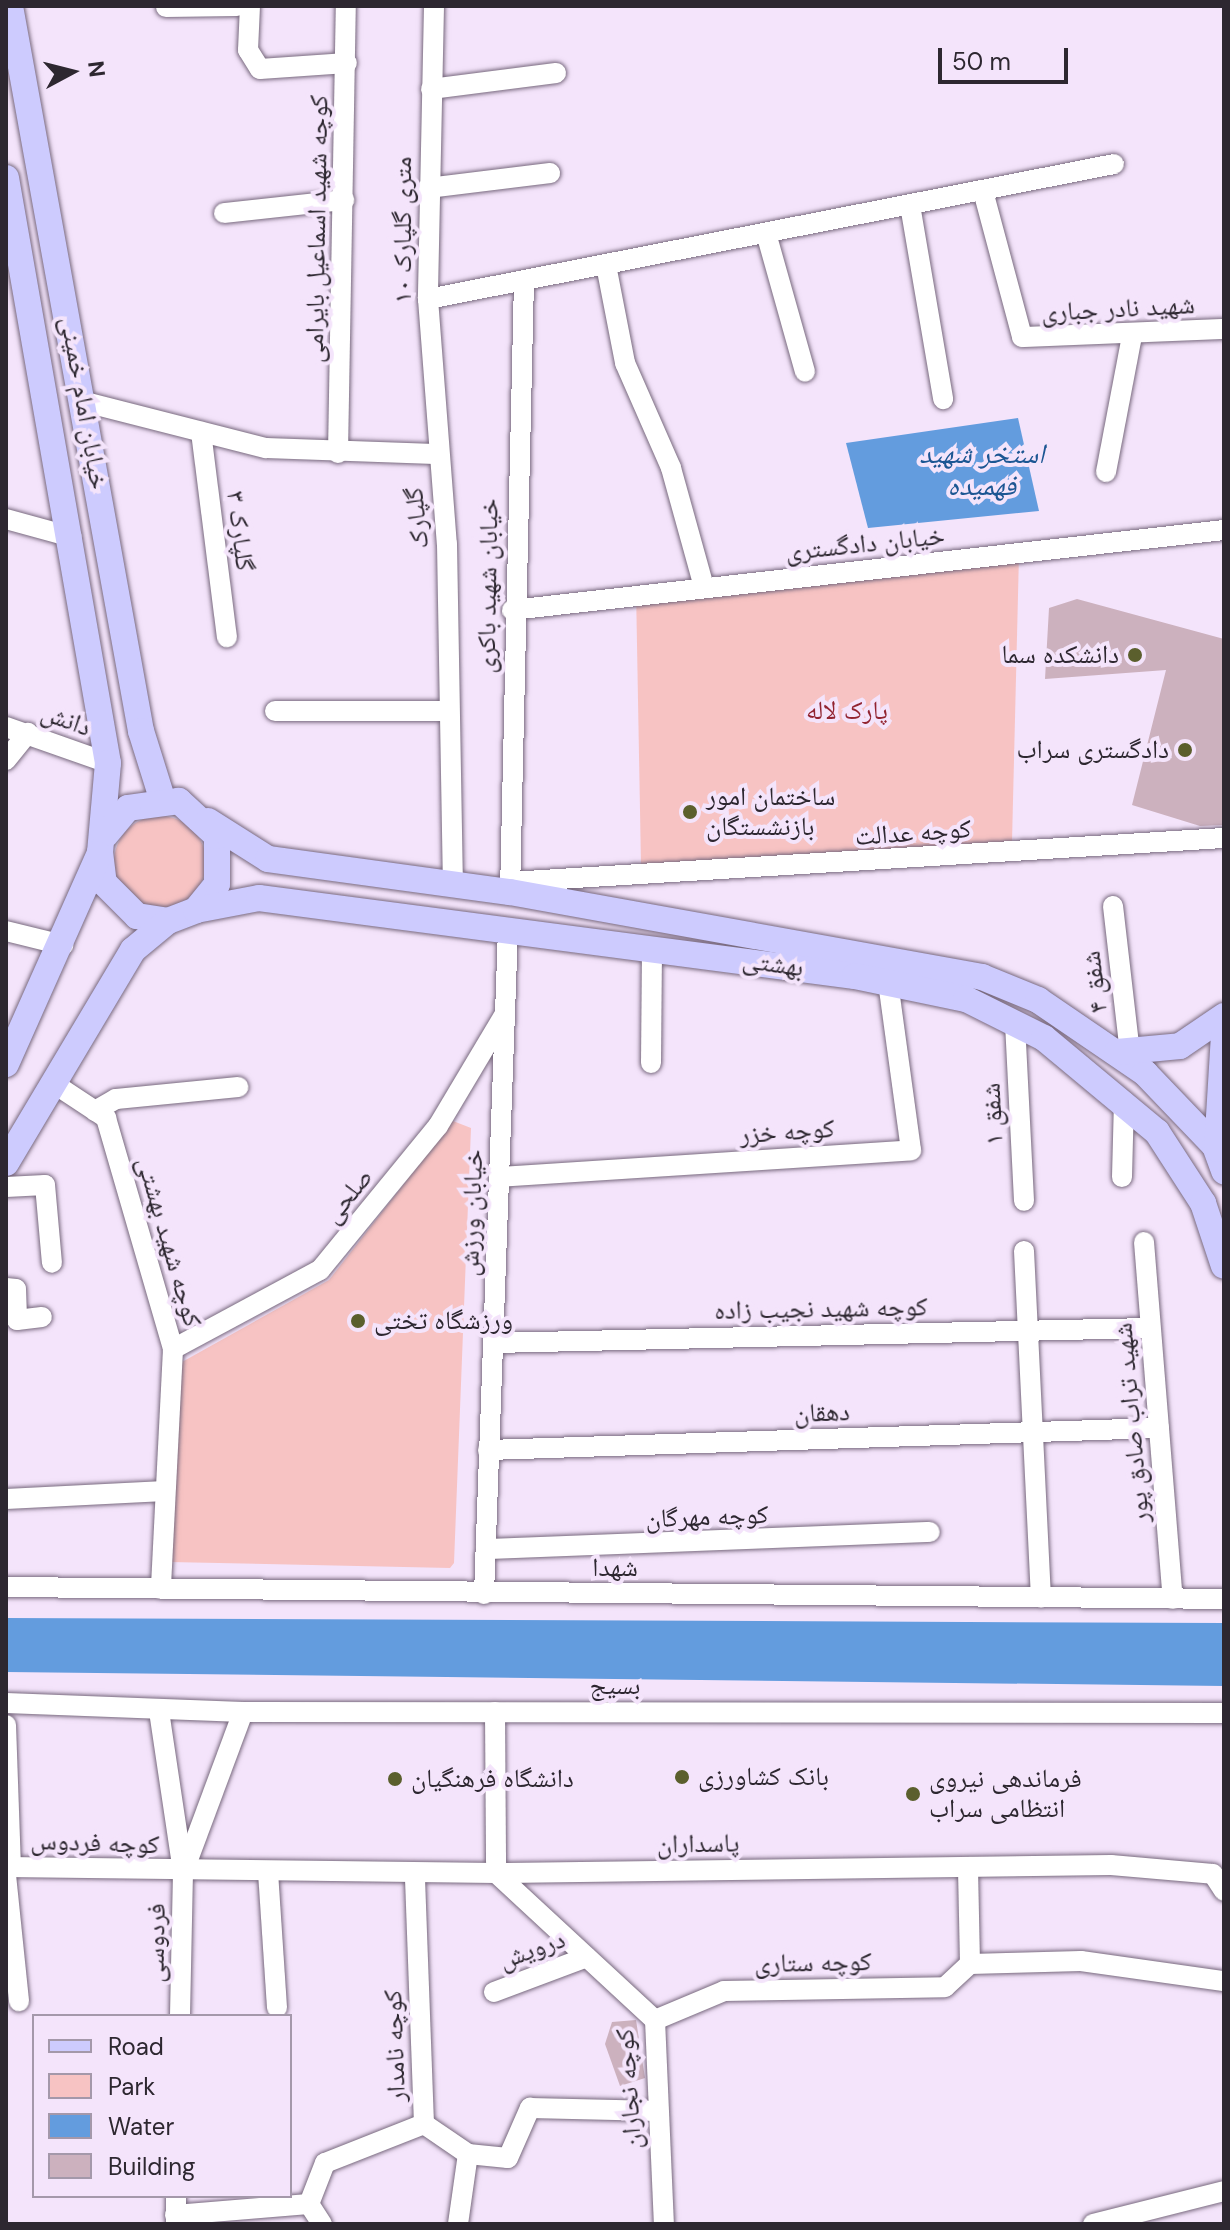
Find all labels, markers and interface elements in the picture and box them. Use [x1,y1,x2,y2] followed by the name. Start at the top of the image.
[32,32,112,112] north arrow
[942,32,1072,82] scale bar
[952,46,1011,77] text: 50 m
[81,59,112,79] text: N
[299,95,335,363] street label: کوچه شهید اسماعیل بایرامی
[387,157,419,303] street label: ۱۰ متری گلپارک
[1040,289,1196,329] street label: شهید نادر جباری
[53,314,115,492] street label: خیابان امام خمینی
[919,437,1045,503] water label: استخر شهید فهمیده
[398,486,436,550] street label: گلپارک
[220,489,260,573] street label: گلپارک ۳
[471,498,505,674] street label: خیابان شهید باکری
[784,520,946,568] street label: خیابان دادگستری
[1001,639,1119,671] place label: دانشکده سما
[1126,646,1144,664] marker: دانشکده سما
[806,695,888,727] park label: پارک لاله
[37,697,95,743] street label: دانش
[1017,734,1169,766] place label: دادگستری سراب
[1176,741,1194,759] marker: دادگستری سراب
[706,781,835,842] place label: ساختمان امور بازنشستگان
[681,803,699,821] marker: ساختمان امور بازنشستگان
[854,813,972,853] street label: کوچه عدالت
[740,944,806,984] street label: بهشتی
[1076,949,1114,1015] street label: شفق ۴
[976,1082,1010,1146] street label: شفق ۱
[738,1113,836,1151] street label: کوچه خزر
[454,1149,490,1277] street label: خیابان ورزش
[130,1153,208,1331] street label: کوچه شهید بهشتی
[316,1162,380,1230] street label: صلحی
[714,1292,928,1326] street label: کوچه شهید نجیب زاده
[374,1305,513,1337] place label: ورزشگاه تختی
[349,1312,367,1330] marker: ورزشگاه تختی
[1108,1322,1156,1524] street label: شهید تراب صادق پور
[794,1396,850,1430] street label: دهقان
[645,1499,769,1535] street label: کوچه مهرگان
[592,1552,638,1584] street label: شهدا
[589,1670,641,1702] street label: بسیج
[698,1761,829,1793] place label: بانک کشاورزی
[411,1763,574,1795] place label: دانشگاه فرهنگیان
[929,1763,1082,1824] place label: فرماندهی نیروی انتظامی سراب
[673,1768,691,1786] marker: بانک کشاورزی
[386,1770,404,1788] marker: دانشگاه فرهنگیان
[904,1785,922,1803] marker: فرماندهی نیروی انتظامی سراب
[30,1825,160,1861] street label: کوچه فردوس
[656,1828,740,1860] street label: پاسداران
[140,1903,172,1983] street label: فردوسی
[495,1924,569,1976] street label: درویش
[754,1946,872,1980] street label: کوچه ستاری
[377,1989,413,2103] street label: کوچه نامدار
[32,2014,292,2198] legend
[609,2028,649,2150] street label: کوچه نجاران
[108,2031,164,2062] text: Road
[108,2071,155,2102] text: Park
[108,2111,174,2142] text: Water
[108,2151,195,2182] text: Building

